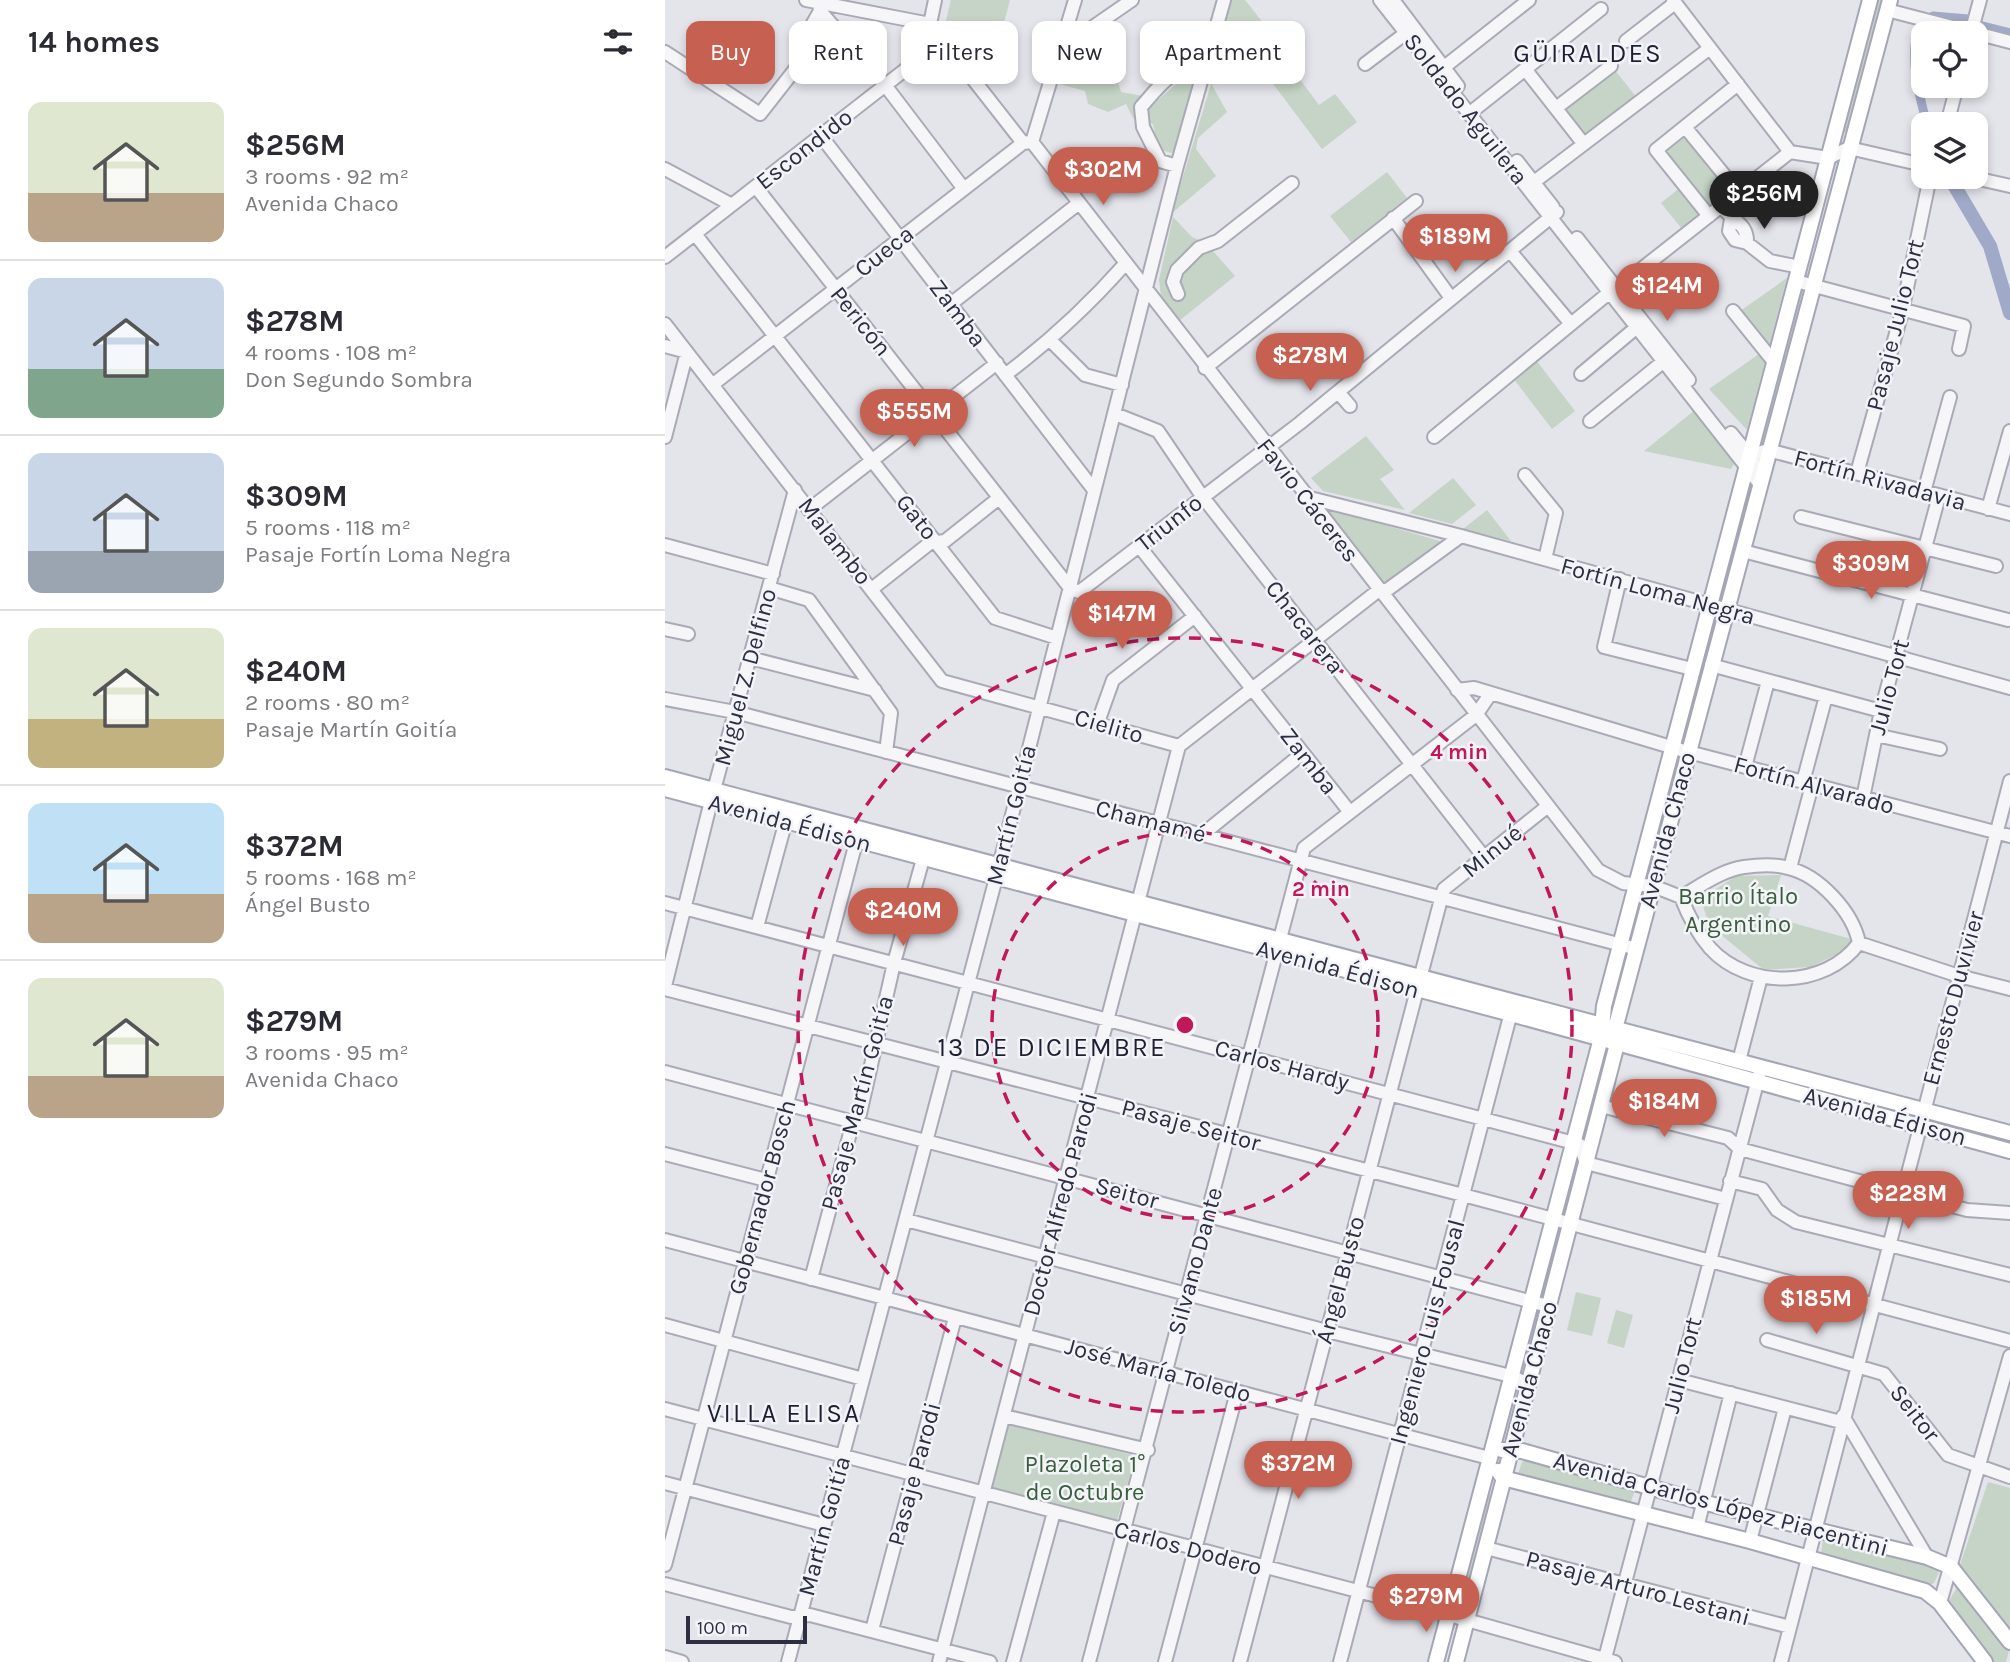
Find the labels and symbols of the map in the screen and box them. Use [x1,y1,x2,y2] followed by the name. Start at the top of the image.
[1398,28,1534,190] street label: Soldado Aguilera
[1513,38,1663,69] district label: GÜIRALDES
[750,103,858,195] street label: Escondido
[1054,148,1152,207] pin: $302M
[1715,172,1813,231] pin: $256M
[1406,215,1504,274] pin: $189M
[849,219,919,283] street label: Cueca
[1860,236,1930,414] street label: Pasaje Julio Tort
[1618,264,1716,323] pin: $124M
[924,274,992,352] street label: Zamba
[824,281,898,361] street label: Pericón
[1261,334,1359,393] pin: $278M
[865,390,963,449] pin: $555M
[1251,432,1365,568] street label: Favio Cáceres
[1791,444,1969,516] street label: Fortín Rivadavia
[890,488,944,546] street label: Gato
[1130,488,1208,558] street label: Triunfo
[792,492,878,590] street label: Malambo
[1822,542,1920,601] pin: $309M
[1558,552,1758,630] street label: Fortín Loma Negra
[1260,575,1350,679] street label: Chacarera
[708,585,782,769] street label: Miguel Z. Delfino
[1073,592,1171,651] pin: $147M
[1863,636,1915,738] street label: Julio Tort
[1071,703,1147,749] street label: Cielito
[1274,722,1344,800] street label: Zamba
[1430,740,1488,764] text: 4 min
[980,742,1042,888] street label: Martín Goitía
[1633,749,1701,911] street label: Avenida Chaco
[1731,750,1897,820] street label: Fortín Alvarado
[705,787,875,858] street label: Avenida Édison
[1093,794,1209,848] street label: Chamamé
[1456,818,1528,884] street label: Minué
[1292,877,1350,901] text: 2 min
[1678,881,1798,938] park label: Barrio Ítalo Argentino
[854,888,952,948] pin: $240M
[1916,908,1990,1088] street label: Ernesto Duvivier
[1253,933,1423,1004] street label: Avenida Édison
[815,992,899,1214] street label: Pasaje Martín Goitía
[1173,1013,1197,1037] centre of rings
[937,1032,1167,1063] district label: 13 DE DICIEMBRE
[1212,1034,1352,1096] street label: Carlos Hardy
[1615,1080,1713,1139] pin: $184M
[1800,1080,1970,1151] street label: Avenida Édison
[1017,1089,1103,1319] street label: Doctor Alfredo Parodi
[1118,1093,1264,1157] street label: Pasaje Seitor
[723,1096,801,1298] street label: Gobernador Bosch
[1092,1171,1162,1215] street label: Seitor
[1859,1172,1957,1231] pin: $228M
[1162,1184,1228,1338] street label: Silvano Dante
[1309,1213,1370,1347] street label: Ángel Busto
[1383,1216,1471,1448] street label: Ingeniero Luis Fousal
[1767,1276,1865,1336] pin: $185M
[1495,1298,1563,1460] street label: Avenida Chaco
[1657,1314,1707,1416] street label: Julio Tort
[1062,1332,1254,1408] street label: José María Toledo
[1884,1379,1946,1447] street label: Seitor
[707,1398,861,1429] district label: VILLA ELISA
[881,1399,947,1549] street label: Pasaje Parodi
[1249,1442,1347,1501] pin: $372M
[1550,1446,1892,1562] street label: Avenida Carlos López Piacentini
[1025,1450,1145,1506] park label: Plazoleta 1° de Octubre
[792,1453,856,1599] street label: Martín Goitía
[1111,1515,1265,1581] street label: Carlos Dodero
[1523,1545,1753,1631] street label: Pasaje Arturo Lestani
[1377,1574,1475,1634] pin: $279M
[686,1613,807,1645] scale bar

